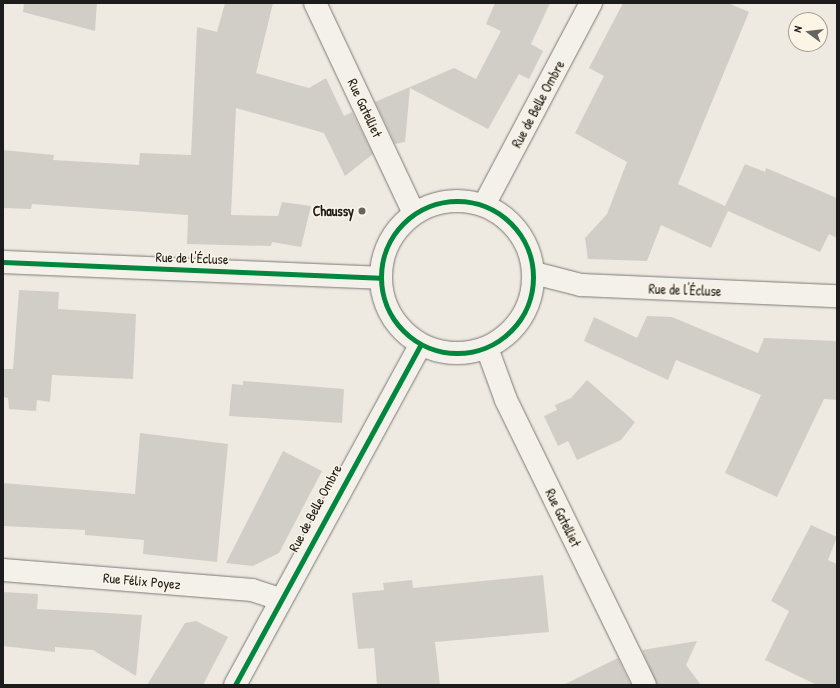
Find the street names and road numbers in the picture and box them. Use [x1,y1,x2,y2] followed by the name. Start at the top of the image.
[508,57,568,151] street label: Rue de Belle Ombre
[344,76,386,140] street label: Rue Gatelliet
[155,248,229,268] street label: Rue de l'Écluse
[648,280,722,300] street label: Rue de l'Écluse
[285,461,345,555] street label: Rue de Belle Ombre
[542,486,584,550] street label: Rue Gatelliet
[103,569,181,593] street label: Rue Félix Poyez

